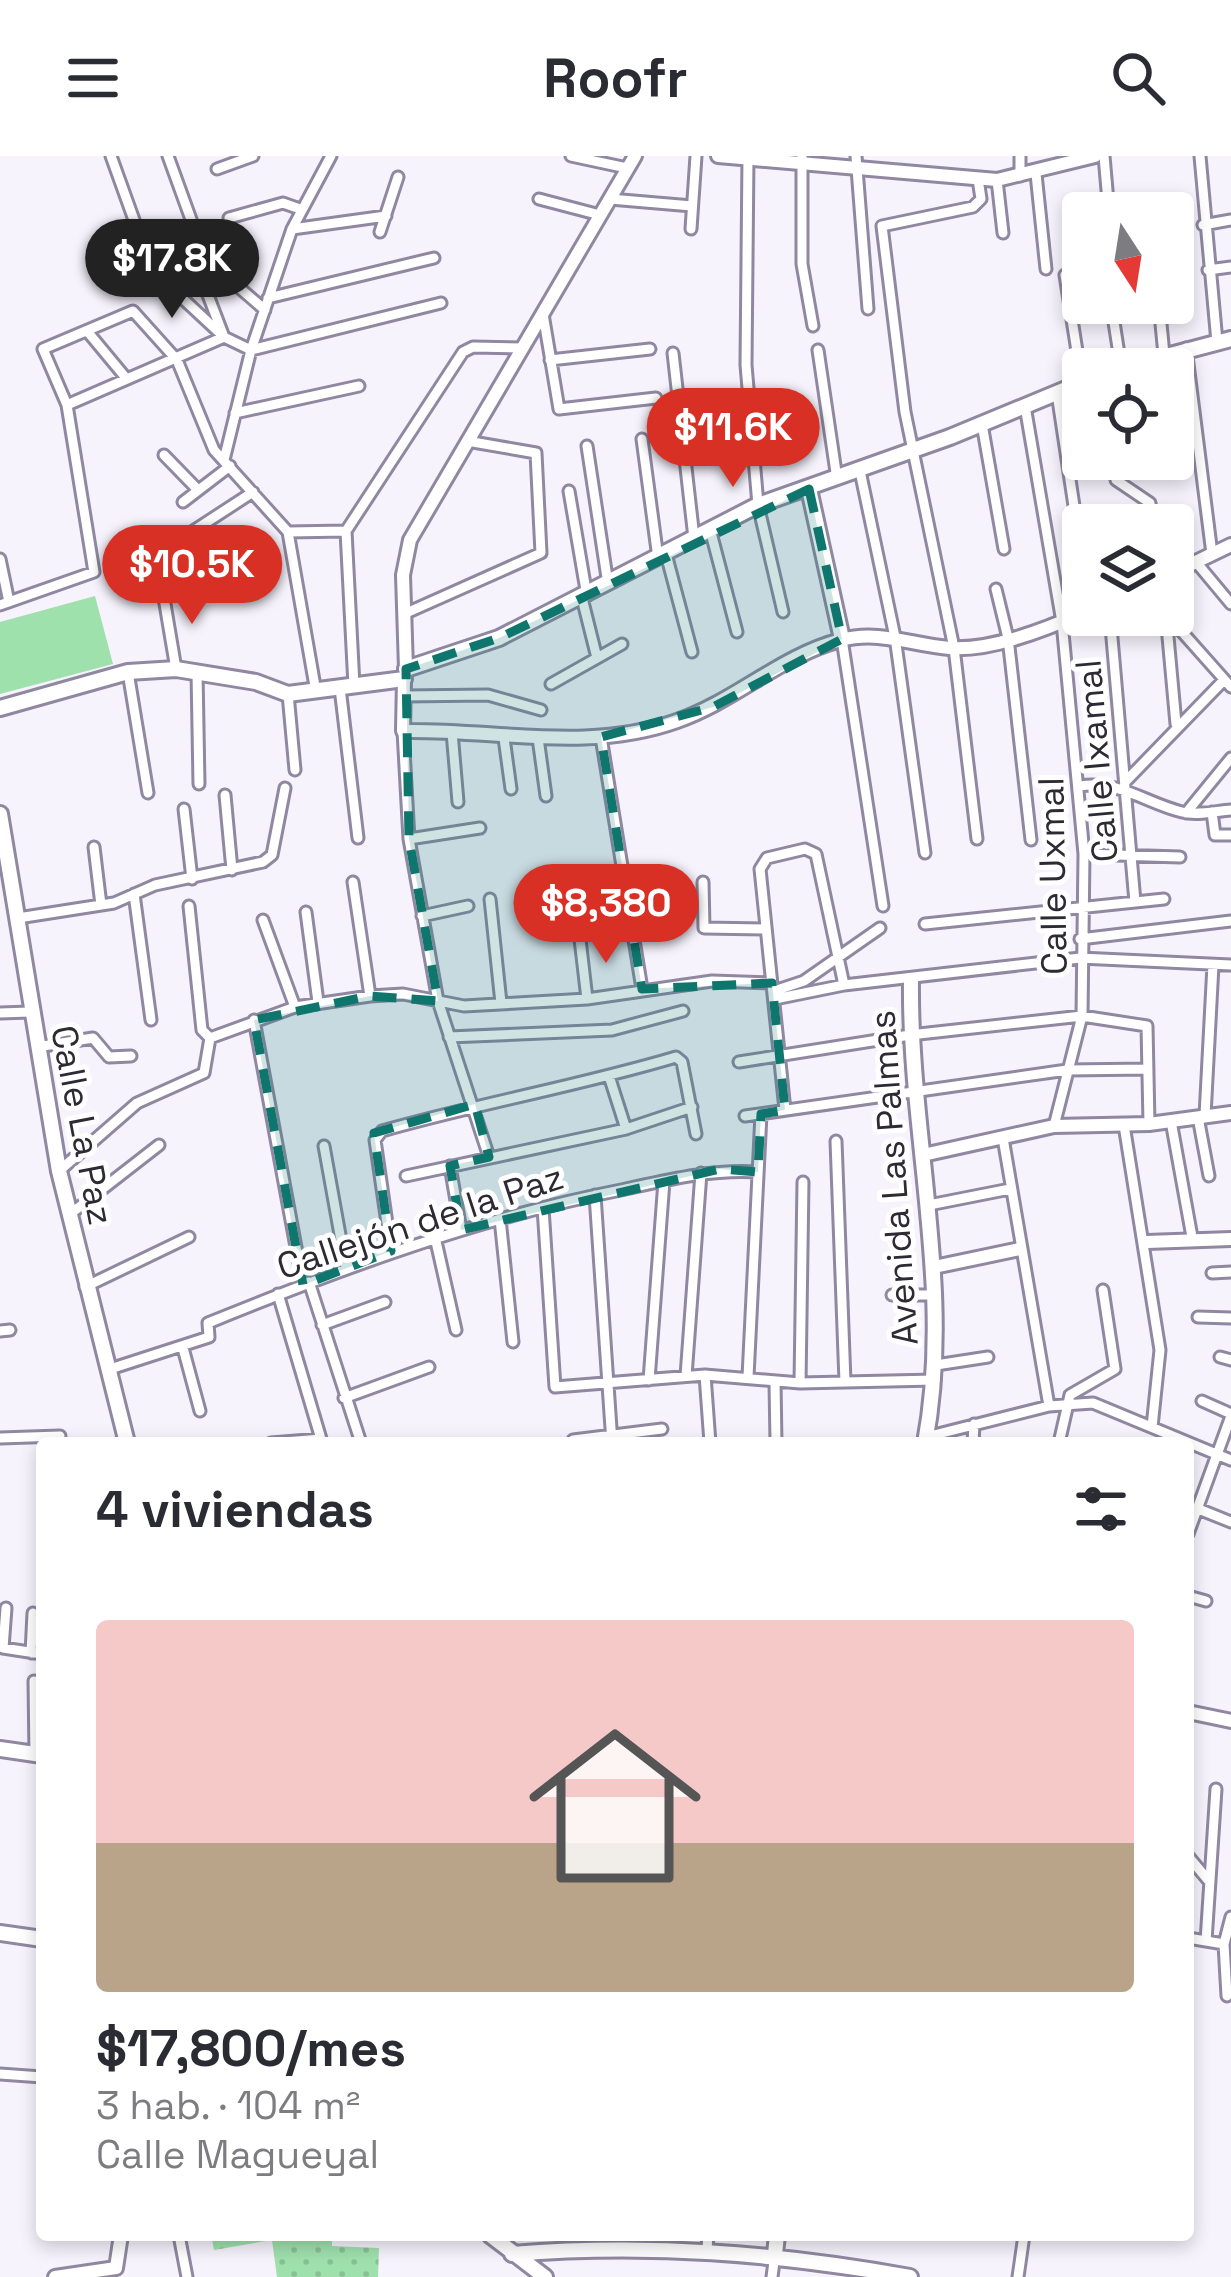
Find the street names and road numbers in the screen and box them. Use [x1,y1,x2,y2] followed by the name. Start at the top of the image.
[1065,658,1129,864] street label: Calle Ixamal
[1028,777,1078,975] street label: Calle Uxmal
[859,1009,929,1347] street label: Avenida Las Palmas
[40,1022,124,1229] street label: Calle La Paz
[271,1154,569,1290] street label: Callejón de la Paz

